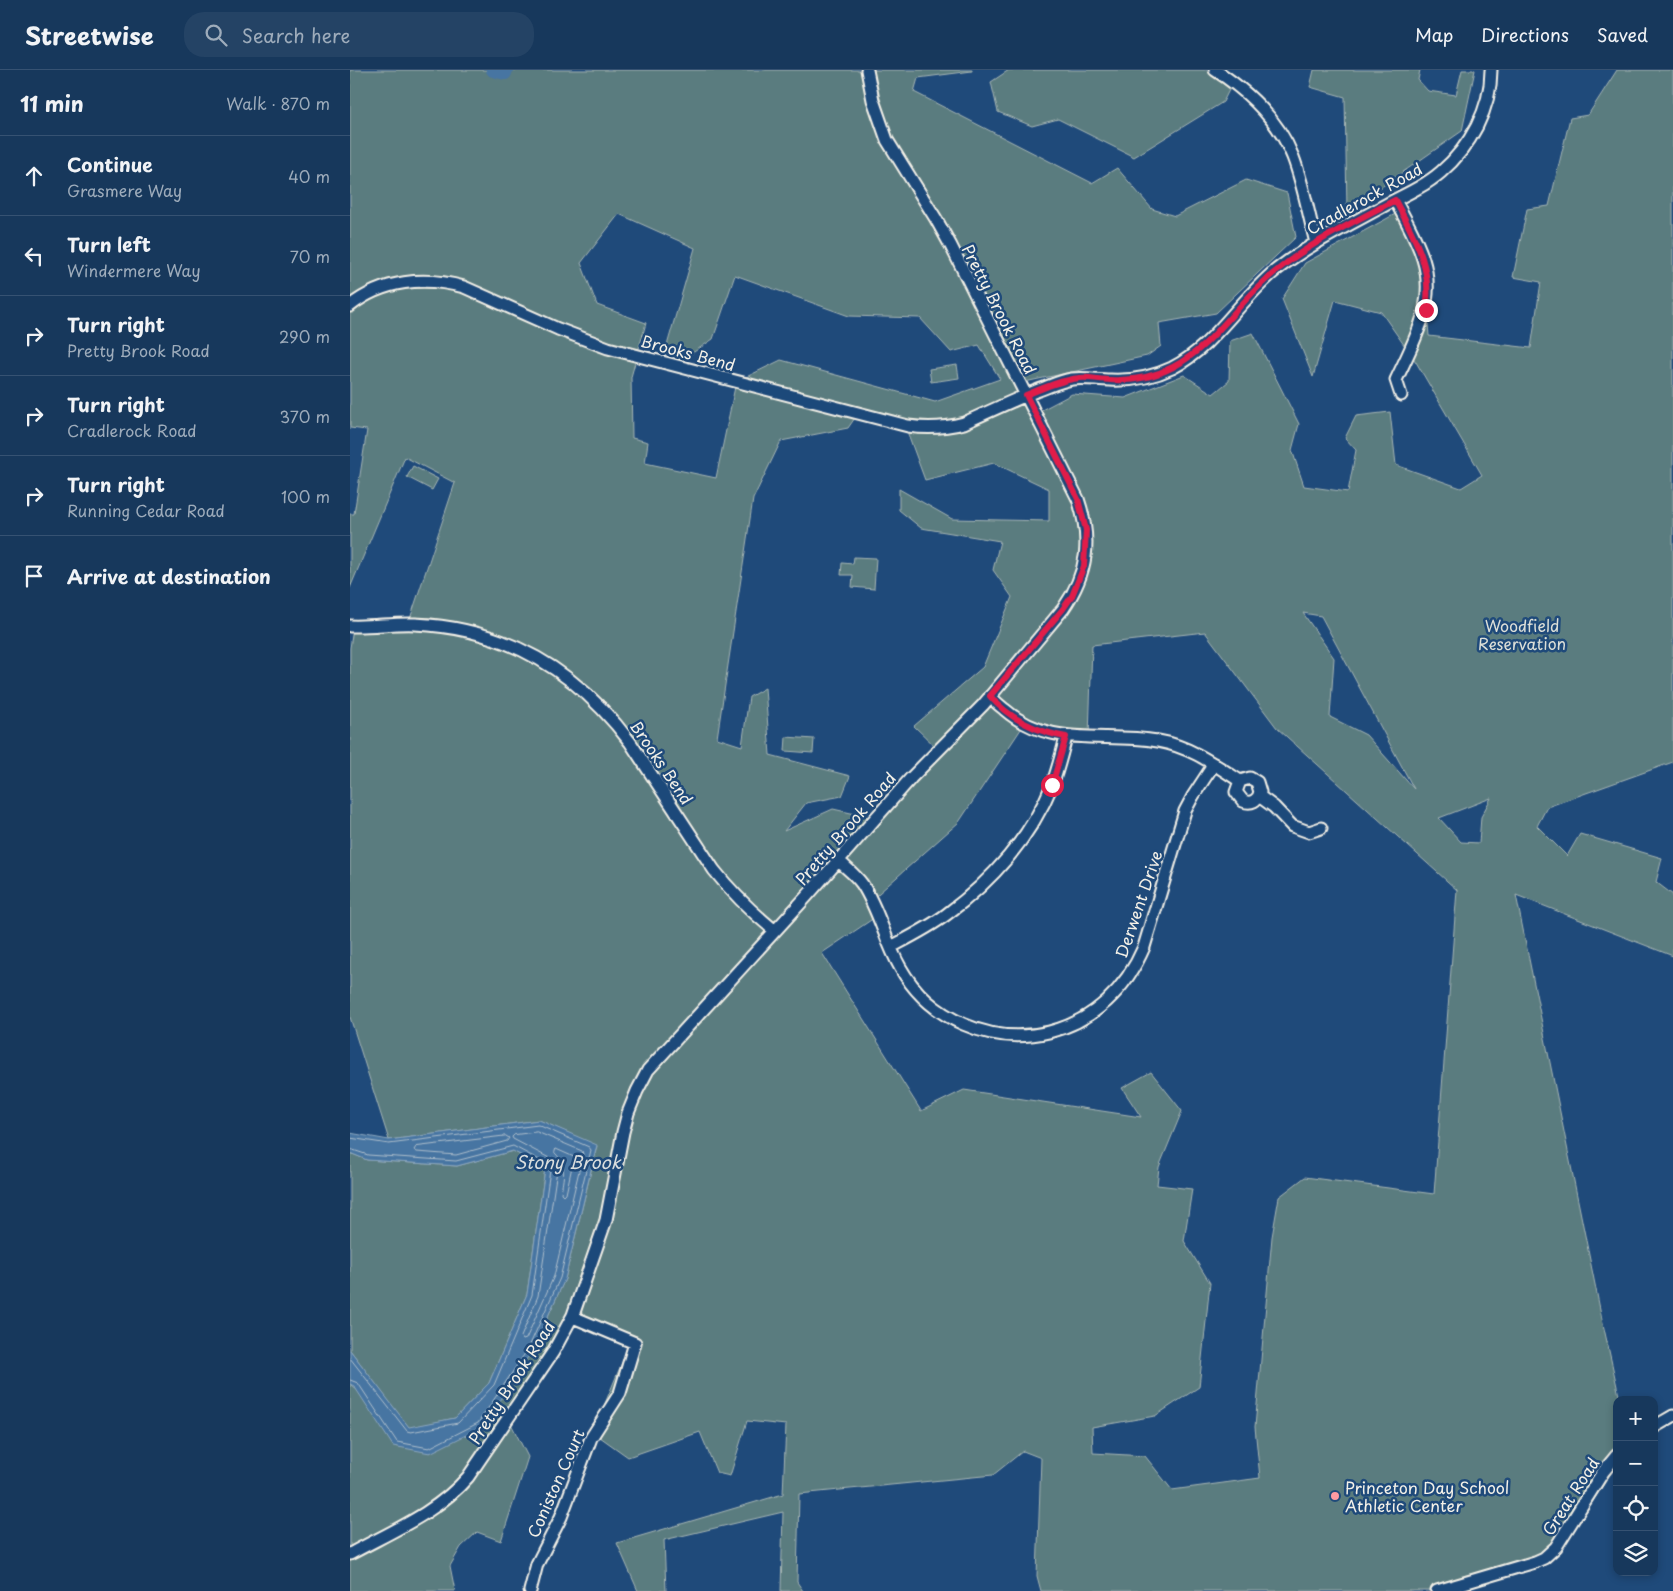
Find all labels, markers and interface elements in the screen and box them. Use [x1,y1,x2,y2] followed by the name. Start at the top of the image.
[184,12,534,57] search box
[25,17,154,53] text: Streetwise
[202,21,230,49] icon: search
[242,21,350,49] text: Search here
[1415,21,1453,48] text: Map
[1481,21,1569,48] text: Directions
[1597,21,1648,48] text: Saved
[20,87,84,119] text: 11 min
[226,91,330,115] text: Walk · 870 m
[67,150,153,178] text: Continue
[1302,156,1426,240] street label: Cradlerock Road
[20,162,48,190] icon: ahead
[288,164,330,188] text: 40 m
[67,178,182,202] text: Grasmere Way
[67,230,151,258] text: Turn left
[957,240,1043,378] street label: Pretty Brook Road
[20,242,48,270] icon: left
[290,244,330,268] text: 70 m
[67,258,201,282] text: Windermere Way
[1415,299,1438,322] route end
[67,310,165,338] text: Turn right
[20,322,48,350] icon: right
[279,324,330,348] text: 290 m
[638,328,738,376] street label: Brooks Bend
[67,338,210,362] text: Pretty Brook Road
[67,390,165,418] text: Turn right
[20,402,48,430] icon: right
[280,404,330,428] text: 370 m
[67,418,196,442] text: Cradlerock Road
[67,470,165,498] text: Turn right
[20,482,48,510] icon: right
[281,484,330,508] text: 100 m
[67,498,225,522] text: Running Cedar Road
[20,562,48,590] icon: arrive
[67,562,271,590] text: Arrive at destination
[1478,613,1566,655] park label: Woodfield Reservation
[625,715,699,809] street label: Brooks Bend
[789,766,901,890] street label: Pretty Brook Road
[1041,774,1064,797] route start
[1108,847,1168,961] street label: Derwent Drive
[515,1148,622,1175] water label: Stony Brook
[462,1316,560,1448] street label: Pretty Brook Road
[1613,1396,1658,1576] map controls
[1613,1396,1658,1441] button: +
[520,1424,590,1541] street label: Coniston Court
[1613,1441,1658,1486] button: −
[1536,1452,1604,1540] street label: Great Road
[1345,1475,1509,1517] place label: Princeton Day School Athletic Center
[1613,1486,1658,1531] button: locate
[1329,1490,1341,1502] marker: Princeton Day School Athletic Center
[1613,1531,1658,1576] button: layers

